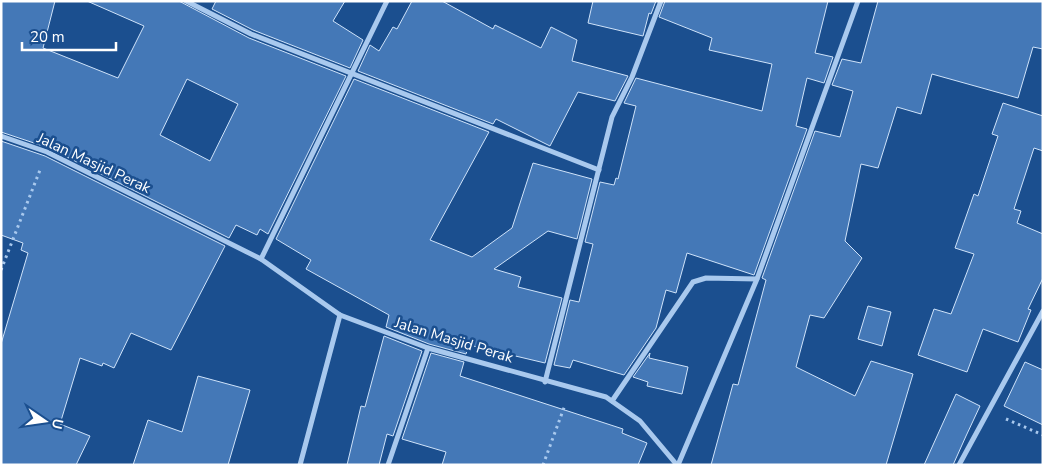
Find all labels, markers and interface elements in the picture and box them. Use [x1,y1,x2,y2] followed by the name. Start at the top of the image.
[22,20,116,52] scale bar
[30,27,65,47] text: 20 m
[33,128,154,198] street label: Jalan Masjid Perak
[391,312,516,368] street label: Jalan Masjid Perak
[20,396,70,446] north arrow
[47,417,68,431] text: U

